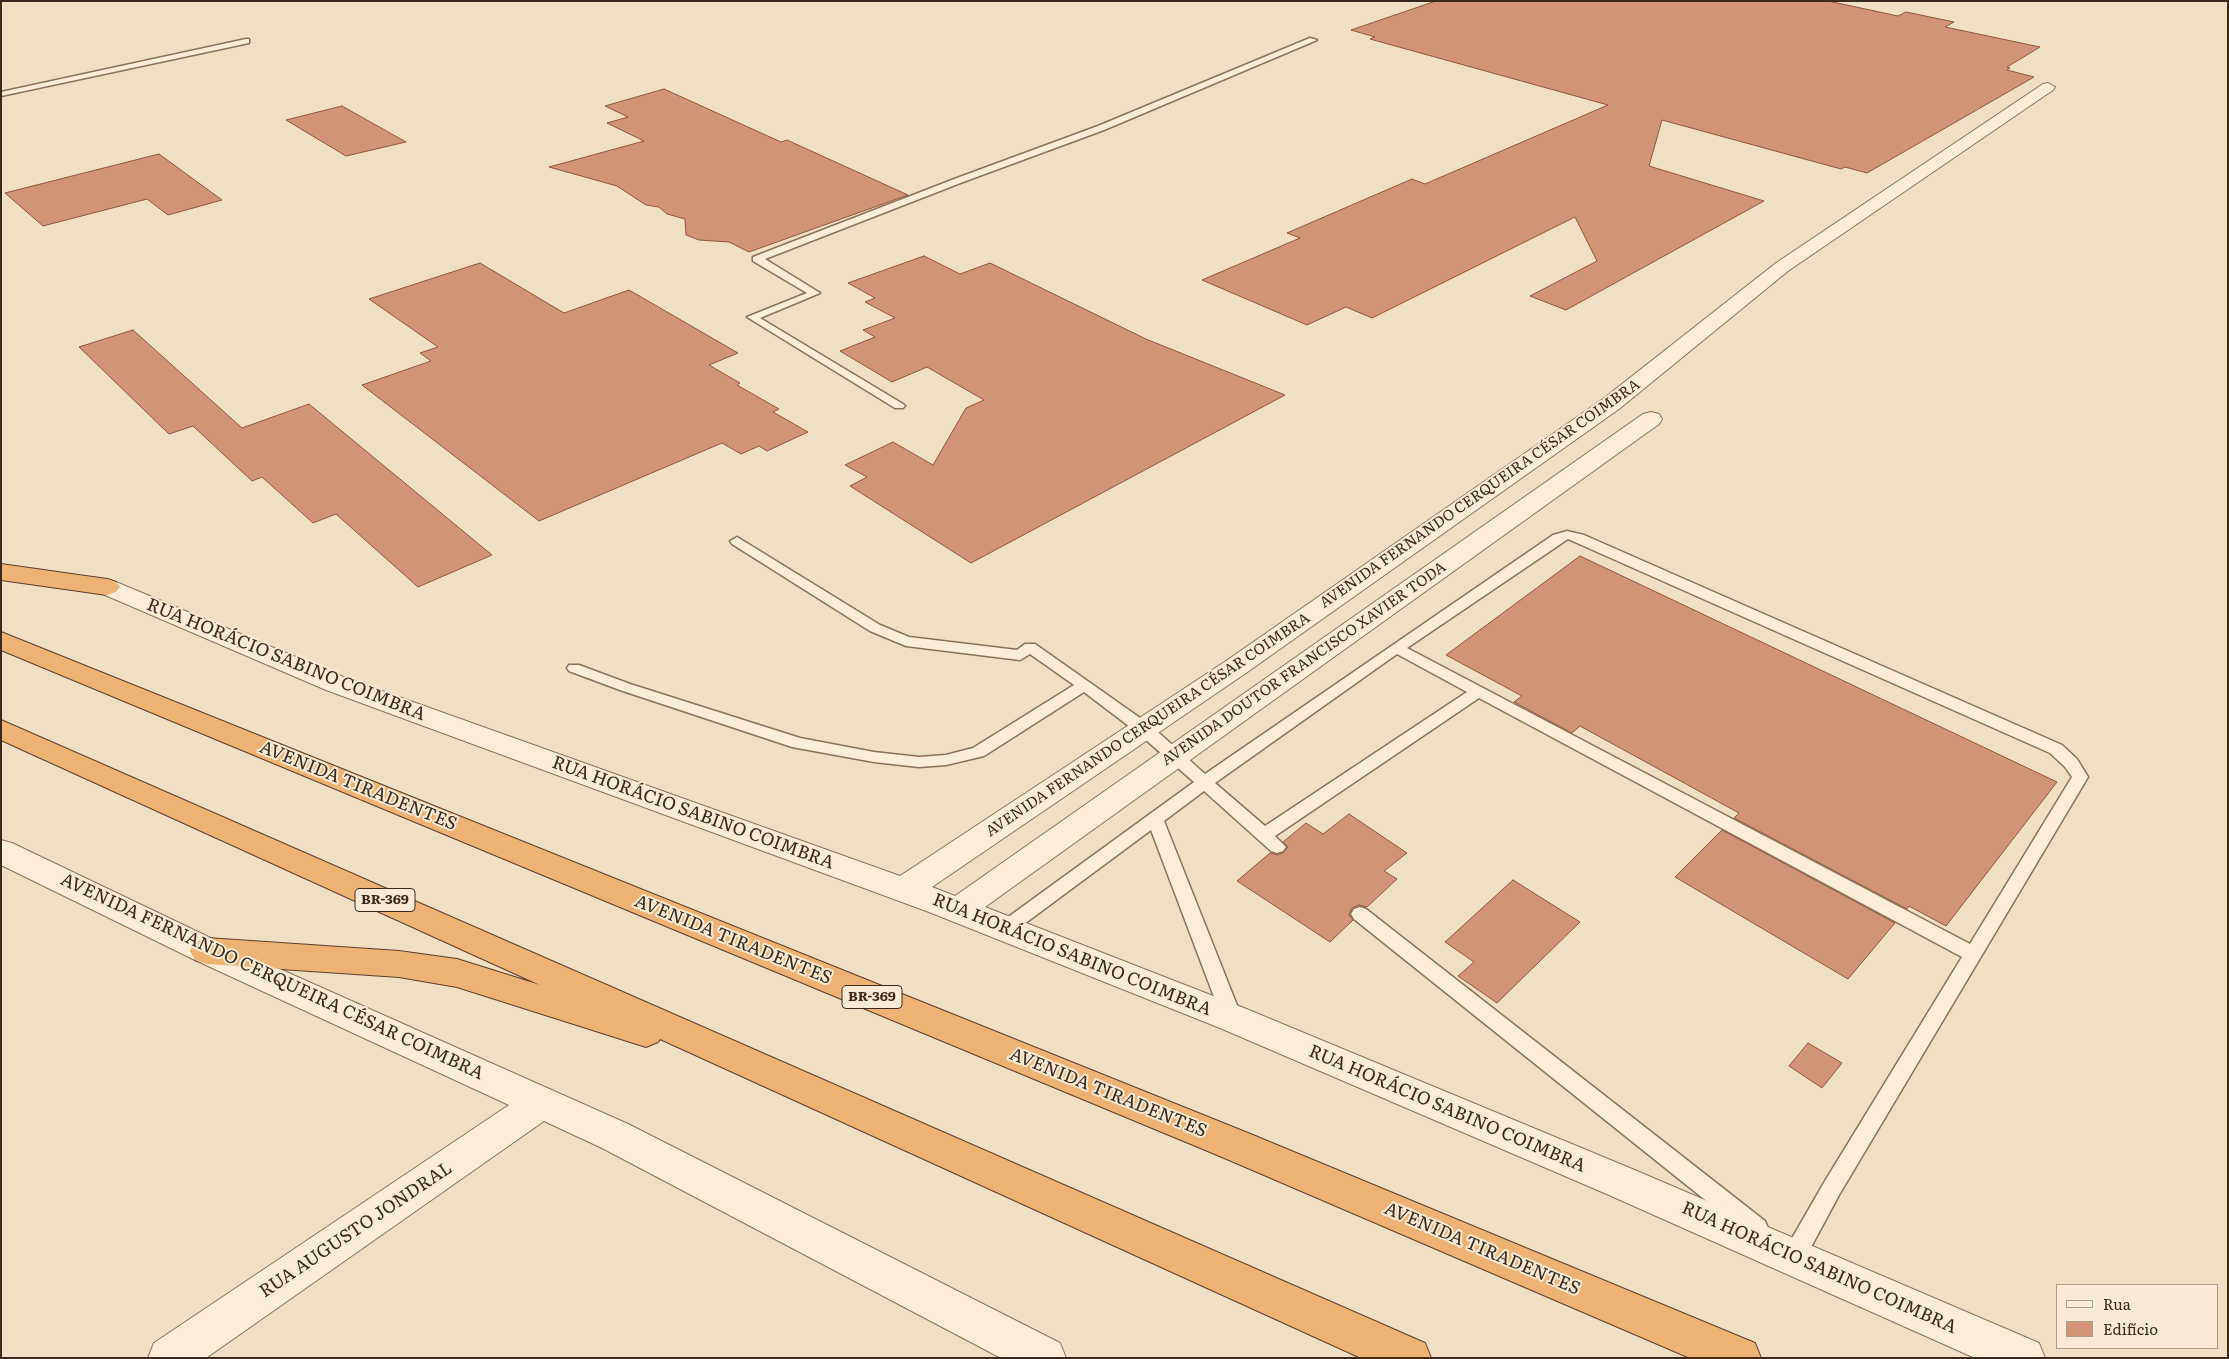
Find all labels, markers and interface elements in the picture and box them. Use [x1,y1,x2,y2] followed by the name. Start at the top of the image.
[1316,376,1644,612] street label: AVENIDA FERNANDO CERQUEIRA CÉSAR COIMBRA
[1158,558,1450,770] street label: AVENIDA DOUTOR FRANCISCO XAVIER TODA
[144,594,428,726] street label: RUA HORÁCIO SABINO COIMBRA
[982,609,1314,841] street label: AVENIDA FERNANDO CERQUEIRA CÉSAR COIMBRA
[256,736,460,836] street label: AVENIDA TIRADENTES
[549,752,837,874] street label: RUA HORÁCIO SABINO COIMBRA
[57,869,487,1085] street label: AVENIDA FERNANDO CERQUEIRA CÉSAR COIMBRA
[355,888,415,912] road number: BR-369
[930,889,1214,1021] street label: RUA HORÁCIO SABINO COIMBRA
[631,890,835,990] street label: AVENIDA TIRADENTES
[842,986,902,1009] road number: BR-369
[1305,1041,1589,1177] street label: RUA HORÁCIO SABINO COIMBRA
[1006,1043,1210,1143] street label: AVENIDA TIRADENTES
[256,1157,456,1303] street label: RUA AUGUSTO JONDRAL
[1678,1197,1960,1339] street label: RUA HORÁCIO SABINO COIMBRA
[1381,1198,1583,1300] street label: AVENIDA TIRADENTES
[2056,1284,2219,1349] legend
[2103,1292,2131,1315] text: Rua
[2103,1317,2158,1340] text: Edifício

